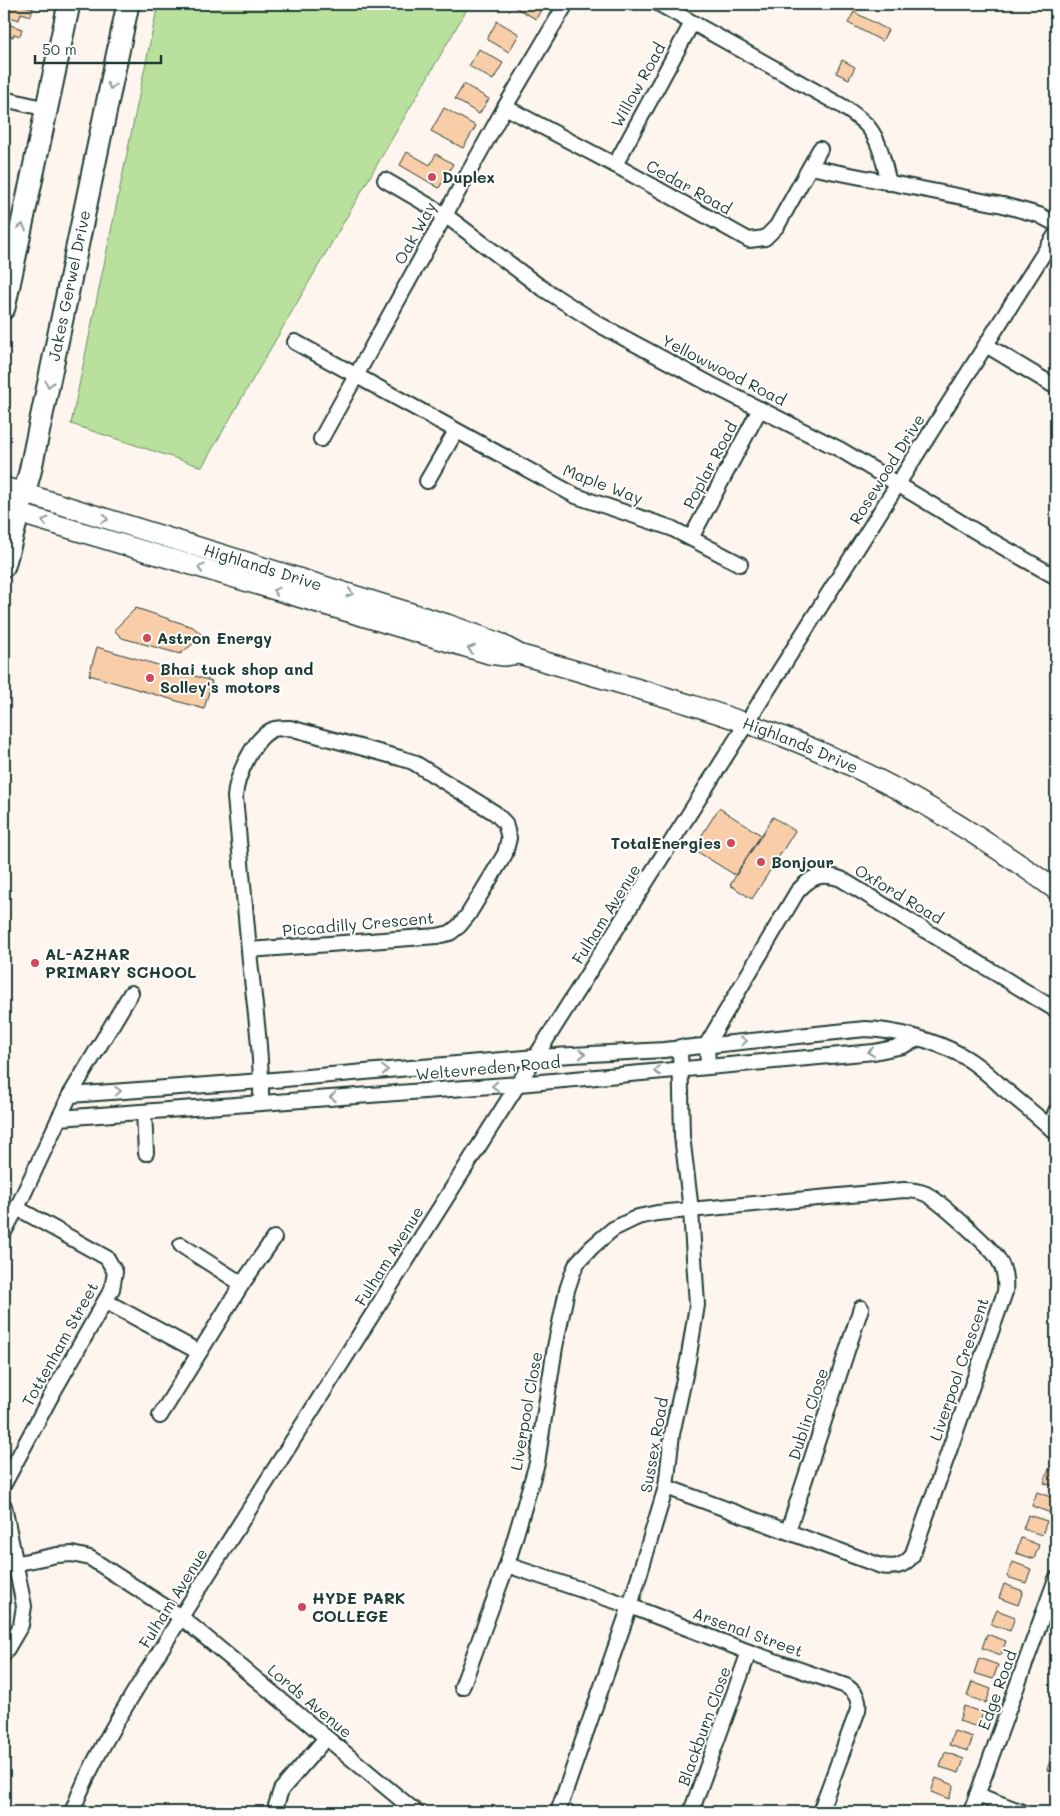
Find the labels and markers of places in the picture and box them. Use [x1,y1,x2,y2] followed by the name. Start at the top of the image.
[442,166,495,187] place label: Duplex
[426,171,438,183] marker: Duplex
[157,627,272,648] place label: Astron Energy
[141,632,153,644] marker: Astron Energy
[160,658,313,697] place label: Bhai tuck shop and Solley's motors
[144,672,156,684] marker: Bhai tuck shop and Solley's motors
[611,832,721,853] place label: TotalEnergies
[725,837,737,849] marker: TotalEnergies
[771,851,834,872] place label: Bonjour
[755,856,767,868] marker: Bonjour
[45,943,197,982] place label: AL-AZHAR PRIMARY SCHOOL
[29,957,41,969] marker: AL-AZHAR PRIMARY SCHOOL
[312,1587,405,1626] place label: HYDE PARK COLLEGE
[296,1601,308,1613] marker: HYDE PARK COLLEGE

